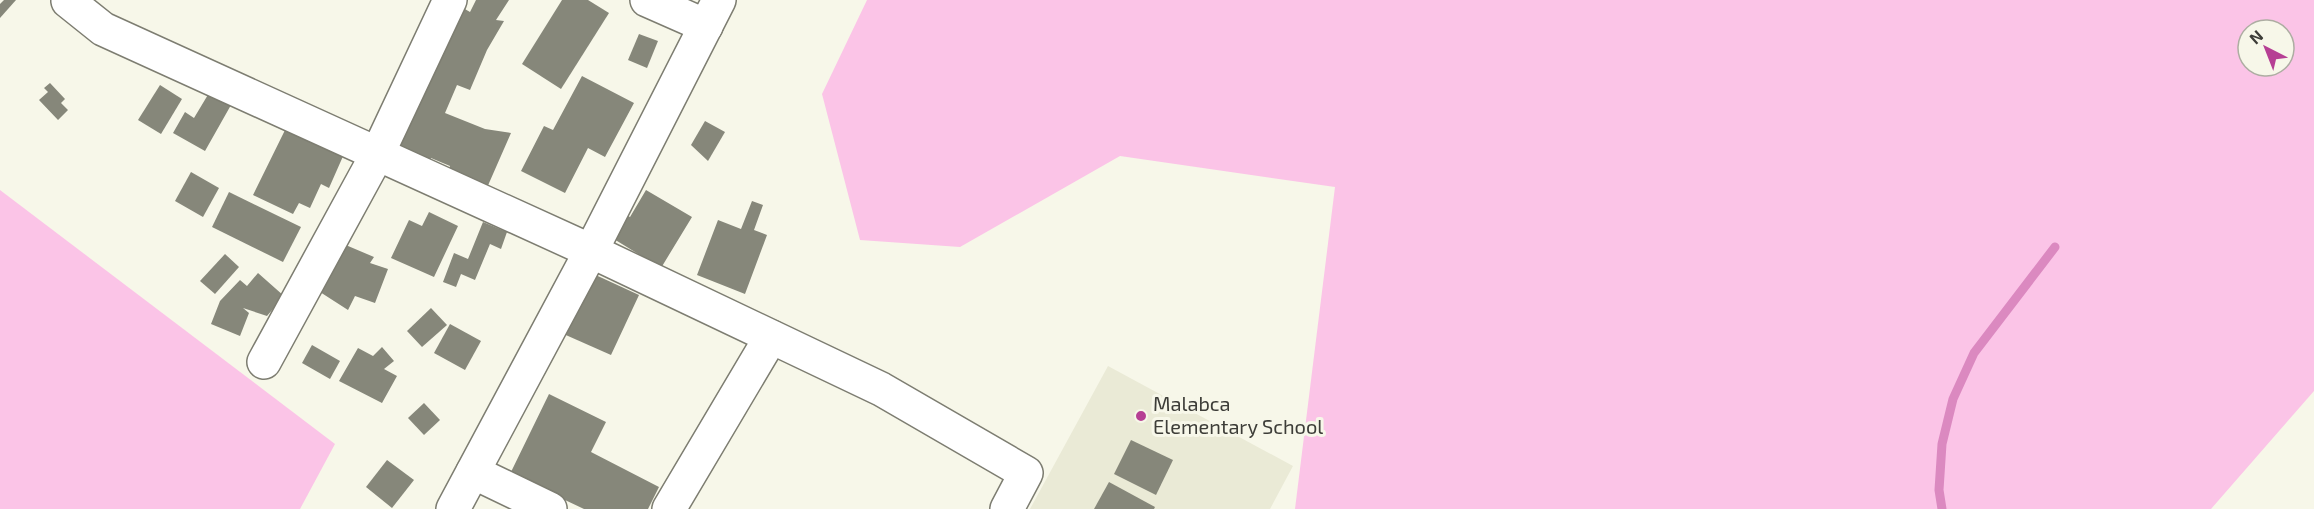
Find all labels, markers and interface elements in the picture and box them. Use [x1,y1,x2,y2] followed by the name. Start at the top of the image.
[2236,18,2296,78] north arrow
[2245,26,2266,47] text: N
[1153,391,1323,438] place label: Malabca Elementary School
[1134,409,1148,423] marker: Malabca Elementary School

